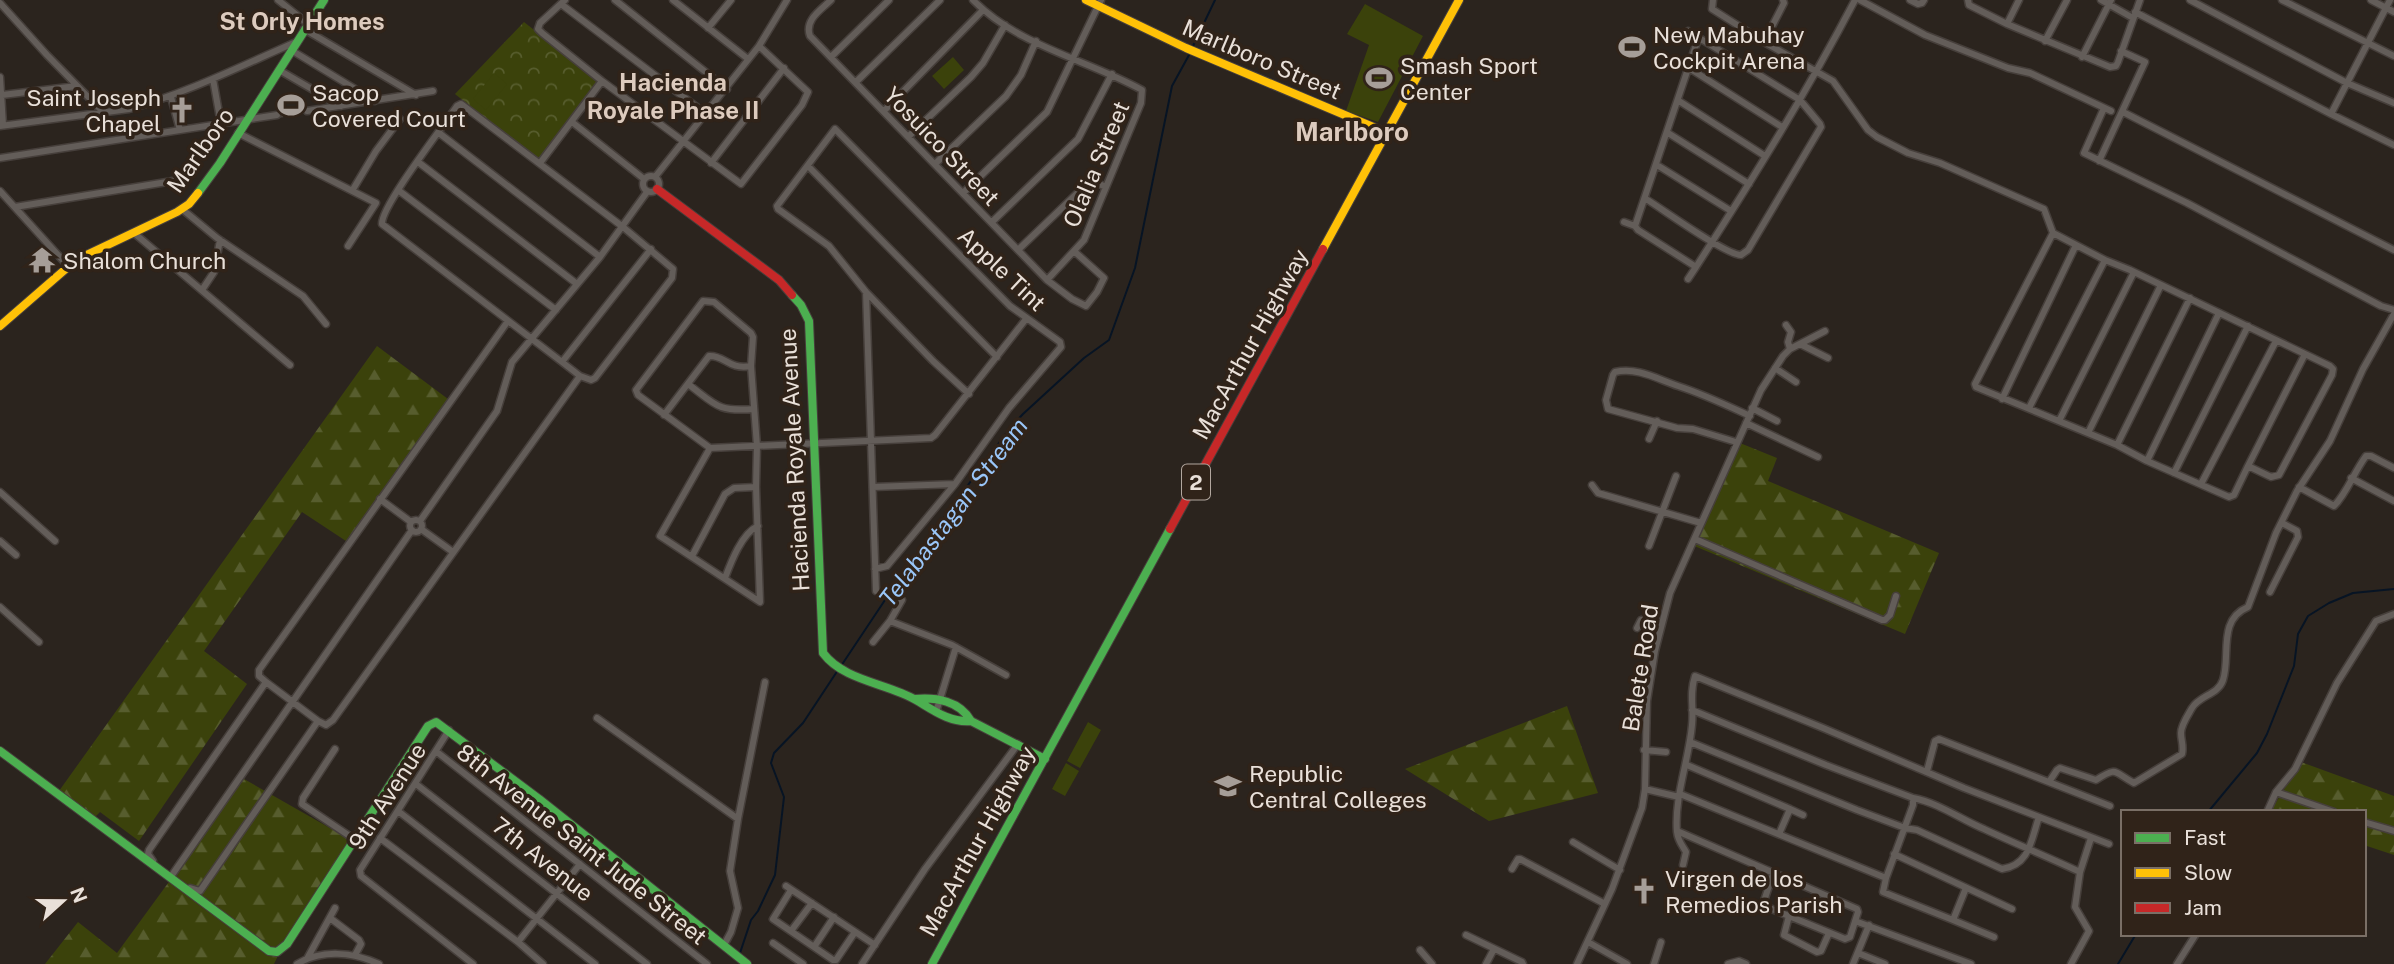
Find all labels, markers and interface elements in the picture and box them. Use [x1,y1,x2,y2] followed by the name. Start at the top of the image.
[219,7,385,35] district label: St Orly Homes
[1178,13,1346,105] street label: Marlboro Street
[1653,21,1805,74] place label: New Mabuhay Cockpit Arena
[1617,32,1647,62] sports icon: New Mabuhay Cockpit Arena
[1400,52,1538,105] place label: Smash Sport Center
[1364,63,1394,93] sports icon: Smash Sport Center
[587,68,759,124] district label: Hacienda Royale Phase II
[312,79,466,132] place label: Sacop Covered Court
[879,81,1005,211] street label: Yosuico Street
[26,84,161,137] place label: Saint Joseph Chapel
[276,90,306,120] sports icon: Sacop Covered Court
[167,95,197,125] church icon: Saint Joseph Chapel
[1057,97,1135,231] street label: Olalia Street
[161,102,239,198] street label: Marlboro
[1295,116,1409,147] district label: Marlboro
[953,222,1051,316] street label: Apple Tint
[1186,244,1314,444] street label: MacArthur Highway
[27,245,57,275] temple icon: Shalom Church
[63,247,226,274] place label: Shalom Church
[774,328,814,592] street label: Hacienda Royale Avenue
[873,412,1033,612] water label: Telabastagan Stream
[1182,464,1210,500] road number: 2
[1617,602,1663,734] street label: Balete Road
[343,738,431,854] street label: 9th Avenue
[452,738,712,950] street label: 8th Avenue Saint Jude Street
[913,741,1041,941] street label: MacArthur Highway
[1249,760,1427,813] place label: Republic Central Colleges
[1213,771,1243,801] school or university icon: Republic Central Colleges
[2121,810,2366,936] legend
[487,811,599,907] street label: 7th Avenue
[2184,825,2226,850] text: Fast
[2184,860,2232,885] text: Slow
[1665,865,1843,918] place label: Virgen de los Remedios Parish
[28,866,98,936] north arrow
[1629,876,1659,906] church icon: Virgen de los Remedios Parish
[66,884,92,906] text: N
[2184,895,2222,920] text: Jam

